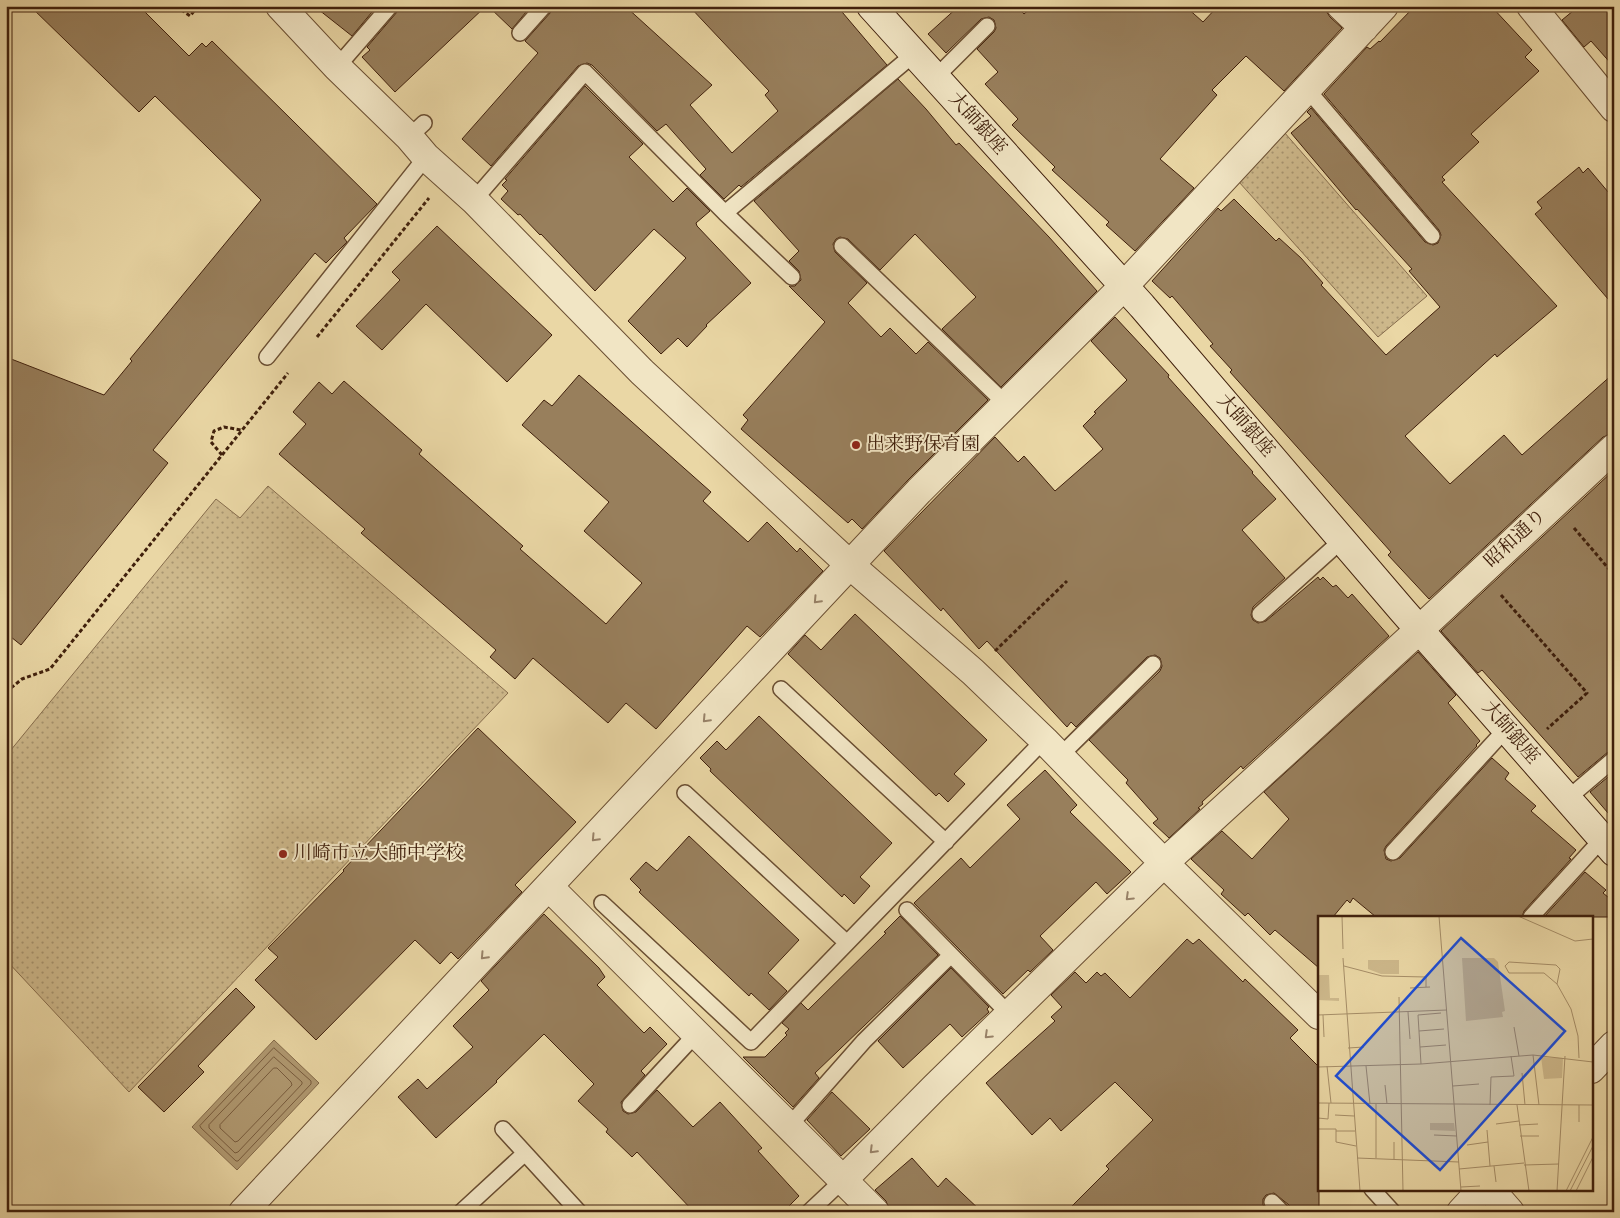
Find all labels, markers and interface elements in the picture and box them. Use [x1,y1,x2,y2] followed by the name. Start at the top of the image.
[942,87,1012,161] street label: 大師銀座
[1210,388,1280,464] street label: 大師銀座
[866,432,980,459] place label: 出来野保育園
[850,439,862,451] marker: 出来野保育園
[1479,503,1553,575] street label: 昭和通り
[814,595,823,604] one-way arrow
[1475,695,1545,771] street label: 大師銀座
[703,713,712,722] one-way arrow
[592,832,601,841] one-way arrow
[293,841,464,868] place label: 川崎市立大師中学校
[277,848,289,860] marker: 川崎市立大師中学校
[1126,891,1135,900] one-way arrow
[1318,916,1592,1190] inset map
[481,951,490,960] one-way arrow
[985,1029,994,1038] one-way arrow
[870,1144,879,1153] one-way arrow

